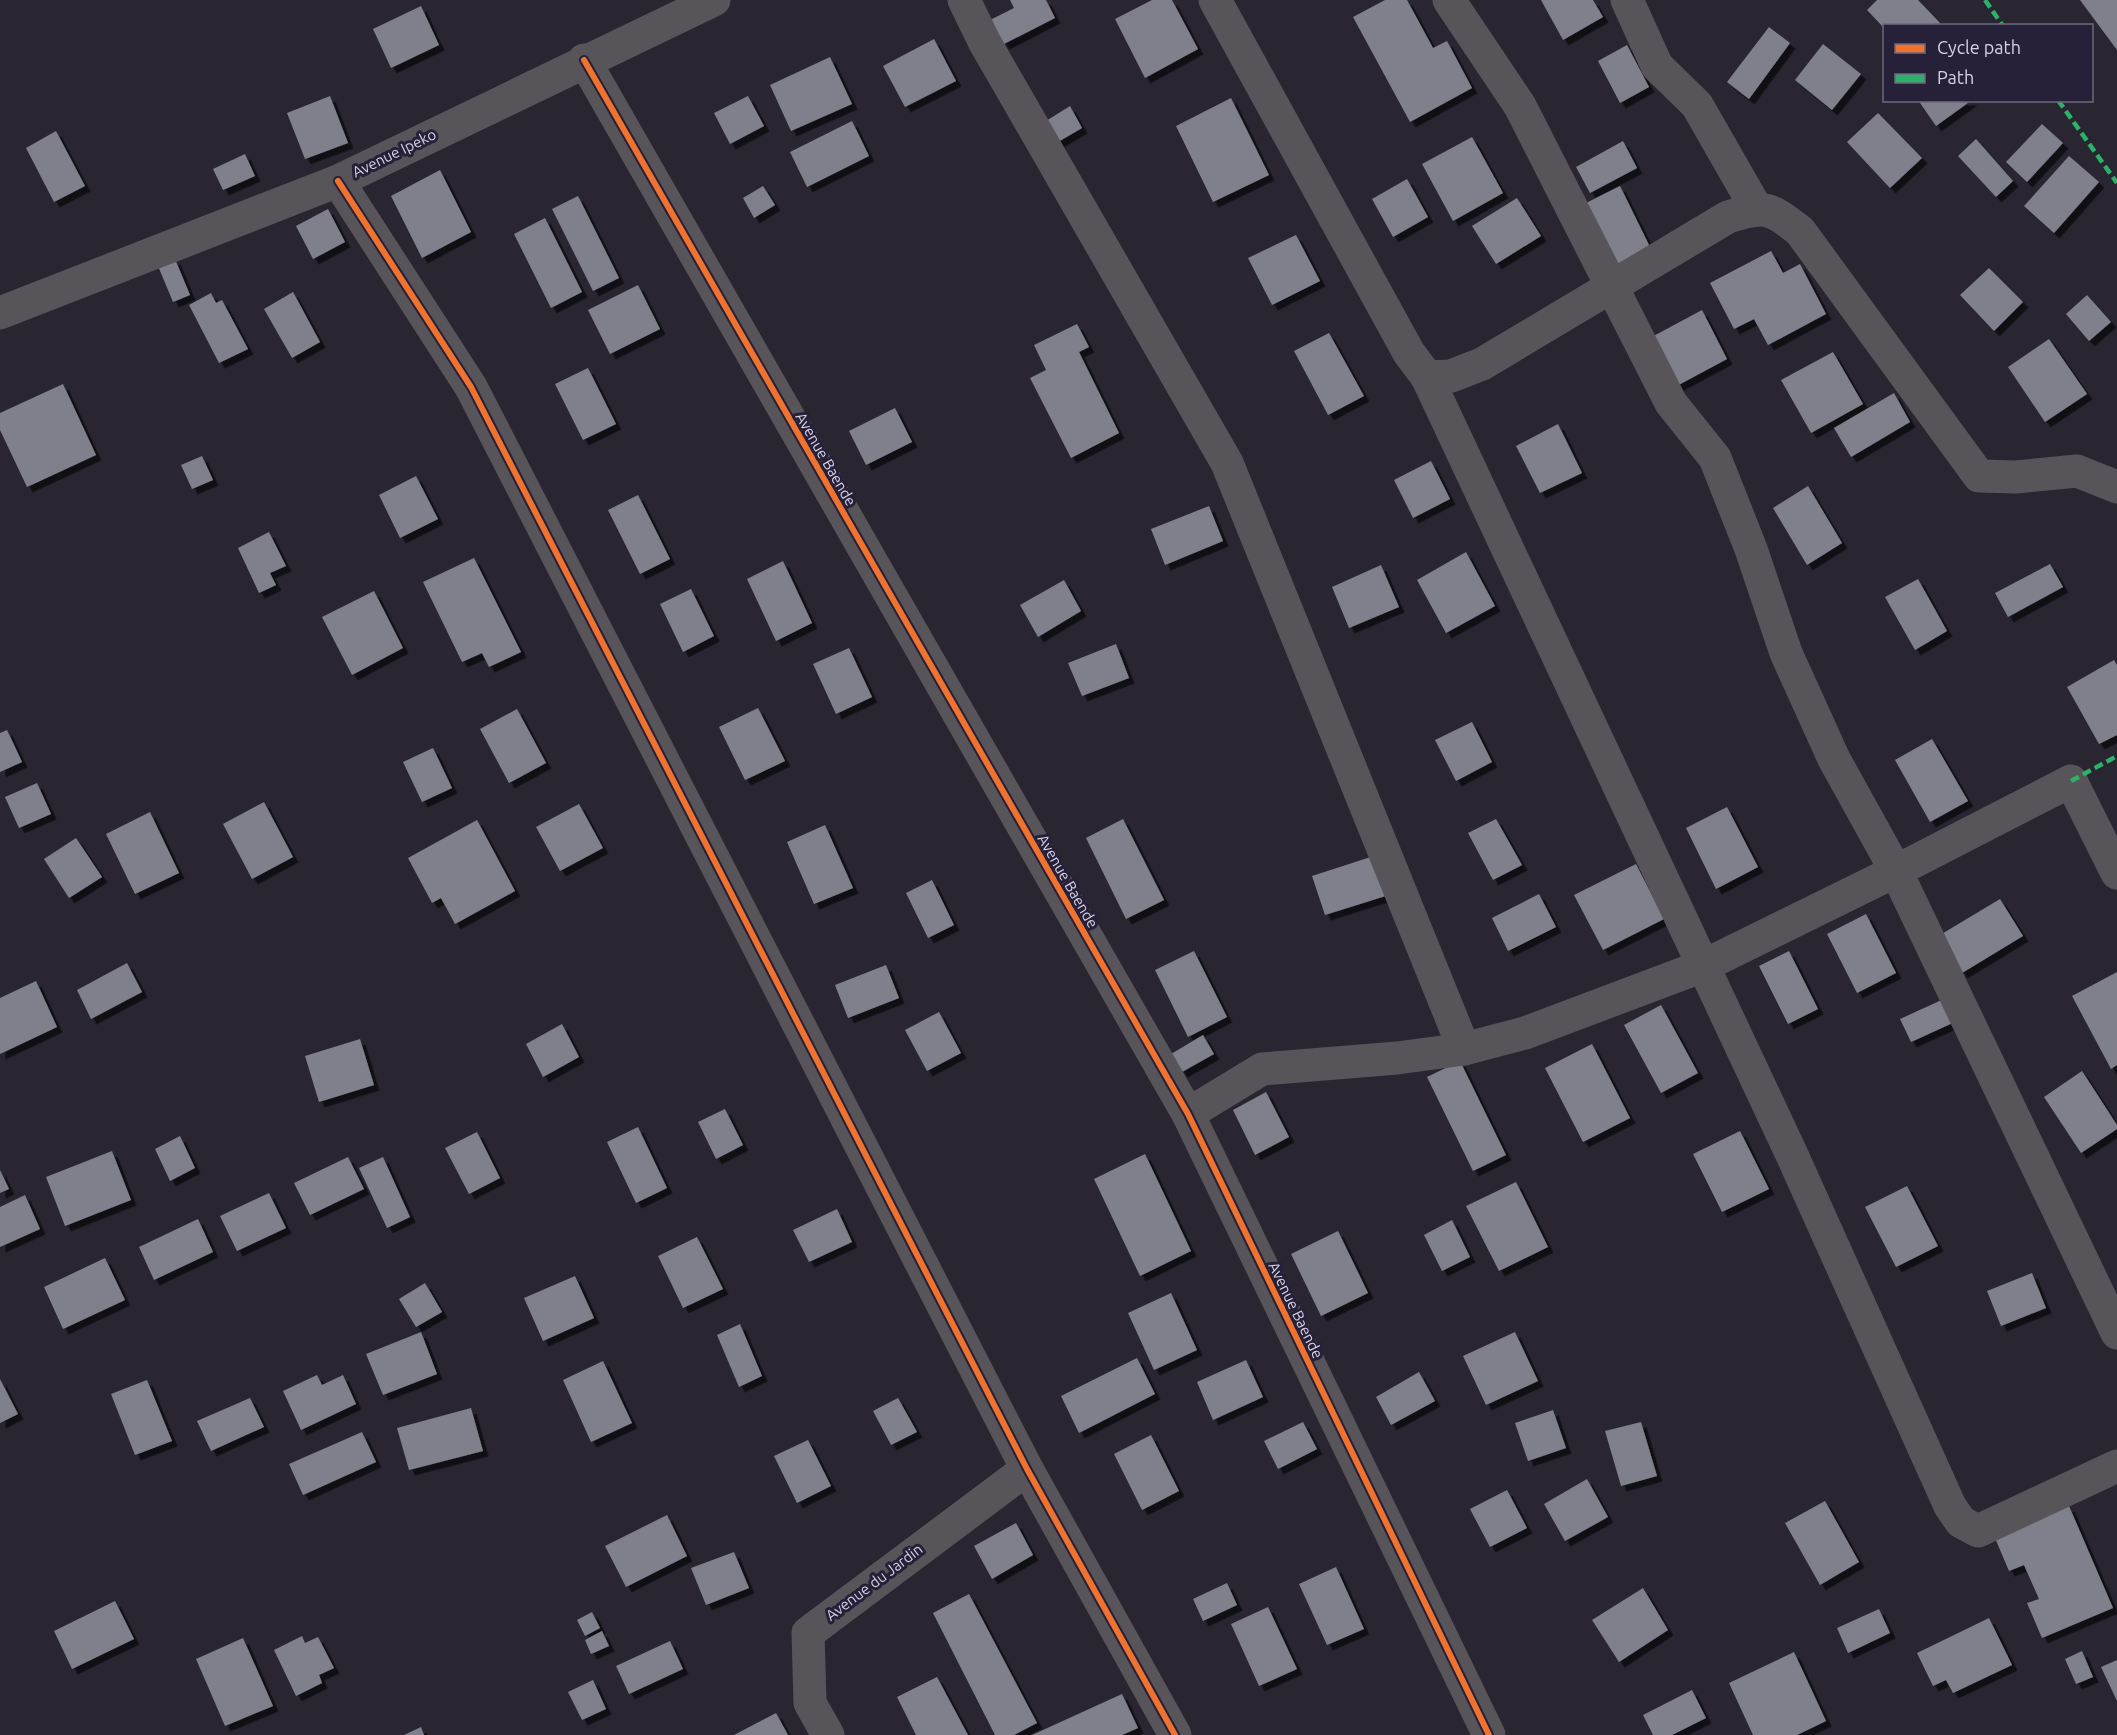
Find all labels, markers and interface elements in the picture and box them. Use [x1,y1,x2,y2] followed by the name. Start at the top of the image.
[1883,24,2093,102] legend
[1937,37,2021,57] text: Cycle path
[1937,67,1974,87] text: Path
[349,125,439,181] street label: Avenue Ipeko
[792,409,860,509] street label: Avenue Baende
[1034,831,1102,931] street label: Avenue Baende
[1265,1259,1327,1361] street label: Avenue Baende
[822,1540,926,1624] street label: Avenue du Jardin

